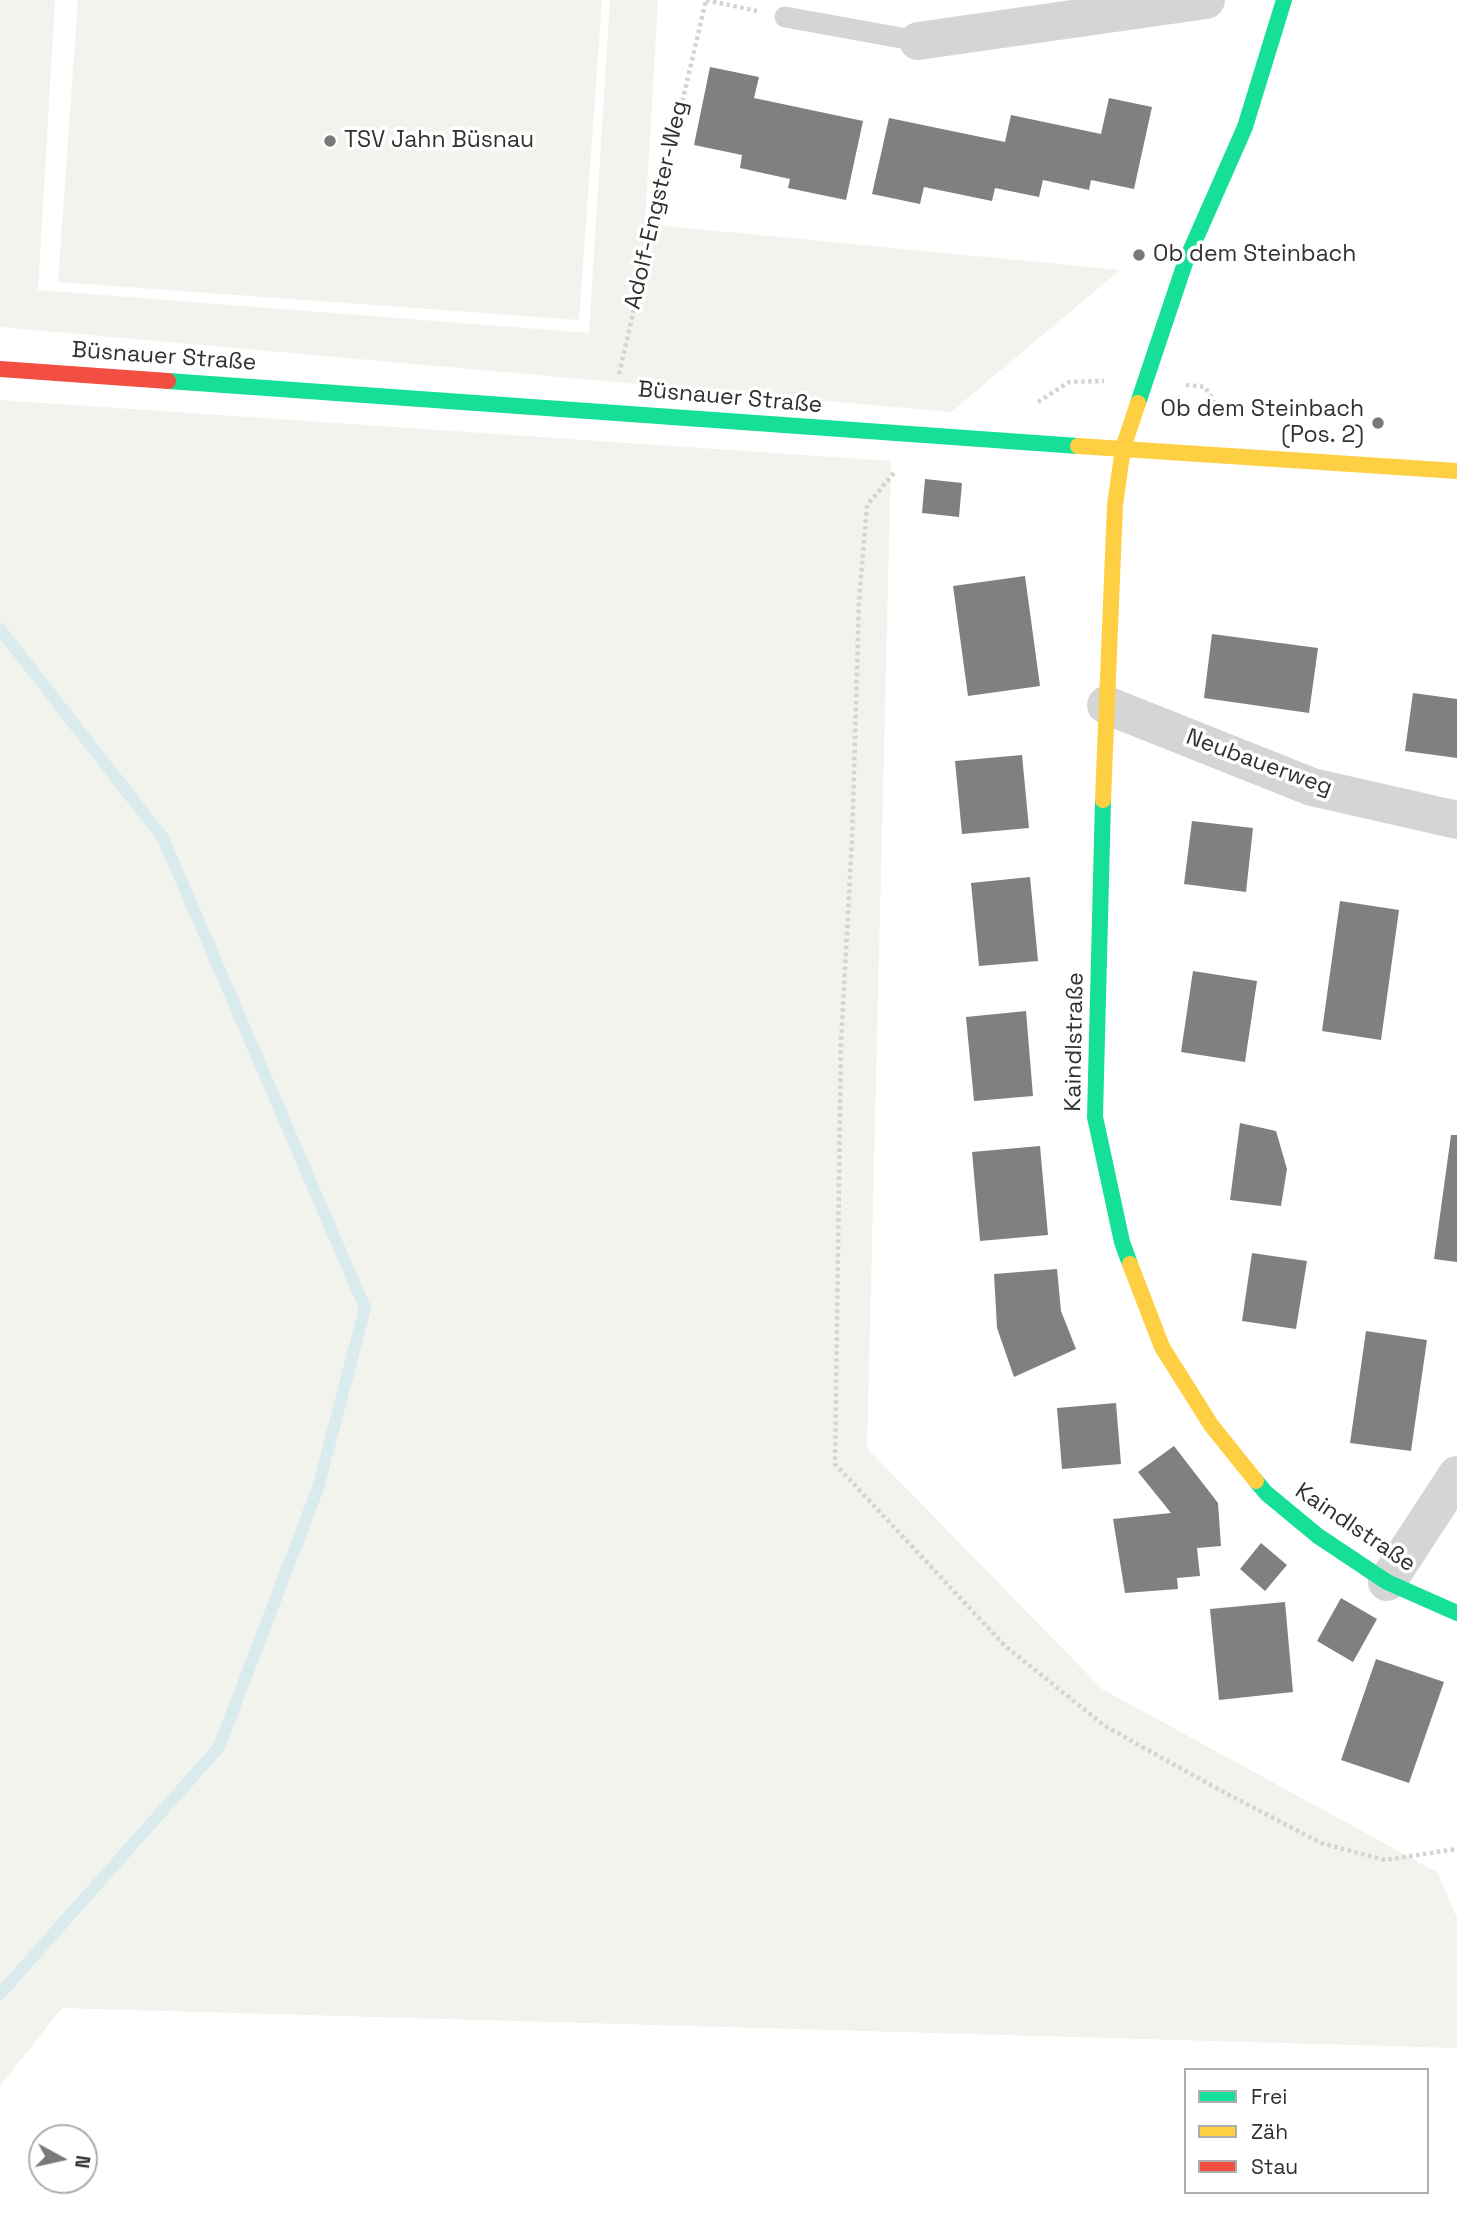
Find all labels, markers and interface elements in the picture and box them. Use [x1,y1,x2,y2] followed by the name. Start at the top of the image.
[620,98,694,312] street label: Adolf-Engster-Weg
[344,127,534,155] place label: TSV Jahn Büsnau
[322,133,338,149] marker: TSV Jahn Büsnau
[1153,241,1356,269] place label: Ob dem Steinbach
[1131,247,1147,263] marker: Ob dem Steinbach
[71,337,257,377] street label: Büsnauer Straße
[637,376,823,420] street label: Büsnauer Straße
[1161,396,1364,450] place label: Ob dem Steinbach (Pos. 2)
[1370,415,1386,431] marker: Ob dem Steinbach (Pos. 2)
[1182,724,1336,802] street label: Neubauerweg
[1060,972,1090,1112] street label: Kaindlstraße
[1289,1478,1421,1578] street label: Kaindlstraße
[1184,2068,1429,2194] legend
[1251,2083,1287,2110] text: Frei
[1251,2118,1288,2145] text: Zäh
[28,2124,98,2194] north arrow
[1251,2153,1298,2180] text: Stau
[69,2154,96,2170] text: N

